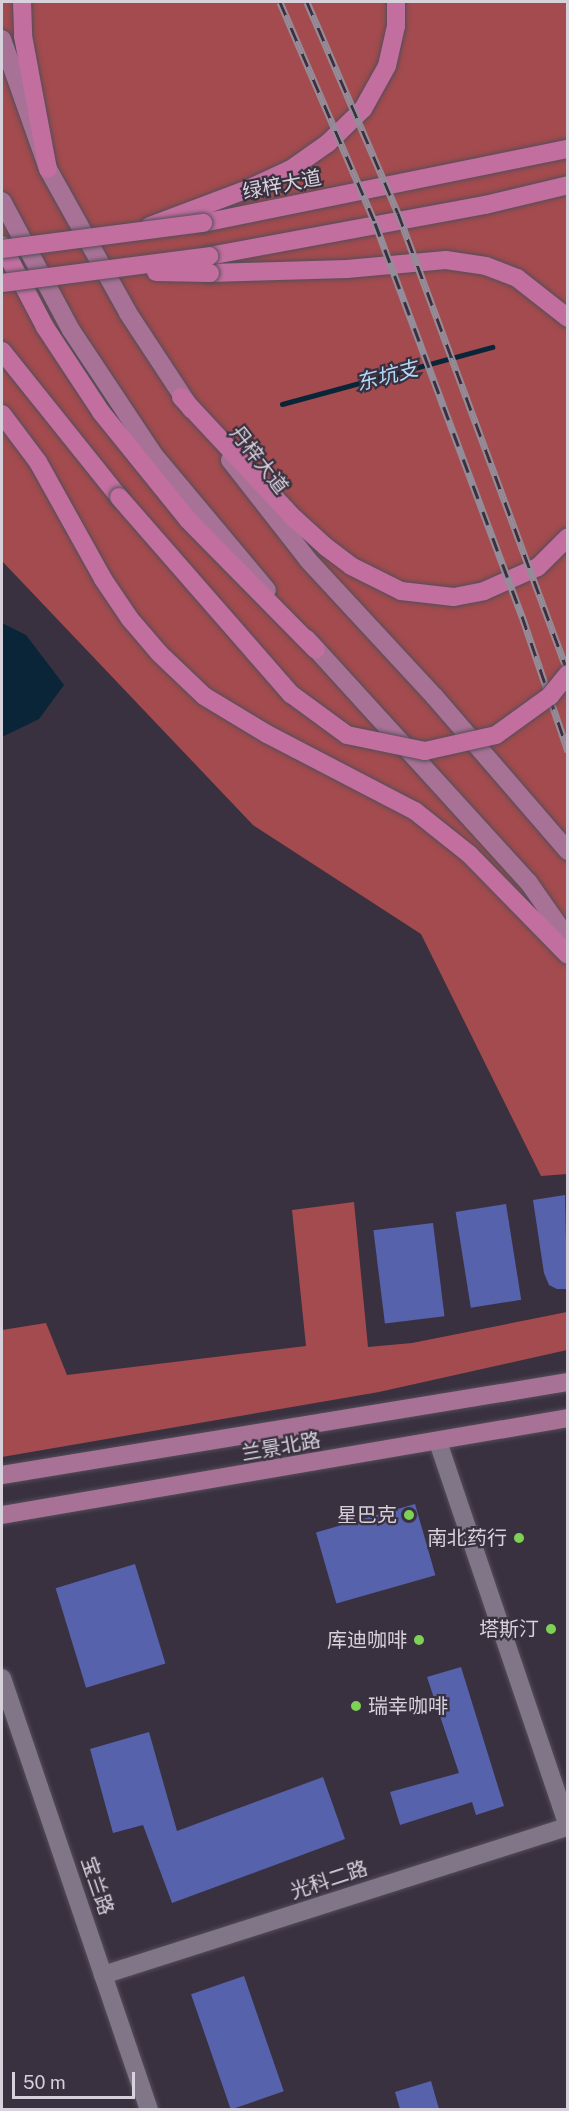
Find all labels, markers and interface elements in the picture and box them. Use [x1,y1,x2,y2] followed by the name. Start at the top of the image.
[240,166,324,204] street label: 绿梓大道
[353,356,421,396] water label: 东坑支
[225,421,293,499] street label: 丹梓大道
[240,1428,322,1466] street label: 兰景北路
[337,1503,397,1527] place label: 星巴克
[402,1508,416,1522] marker: 星巴克
[427,1526,507,1550] place label: 南北药行
[512,1531,526,1545] marker: 南北药行
[479,1617,539,1641] place label: 塔斯汀
[544,1622,558,1636] marker: 塔斯汀
[327,1628,407,1652] place label: 库迪咖啡
[412,1633,426,1647] marker: 库迪咖啡
[368,1694,448,1718] place label: 瑞幸咖啡
[349,1699,363,1713] marker: 瑞幸咖啡
[76,1854,118,1918] street label: 宝兰路
[287,1856,371,1904] street label: 光科二路
[15,2060,138,2098] scale bar
[23,2072,66,2093] text: 50 m

